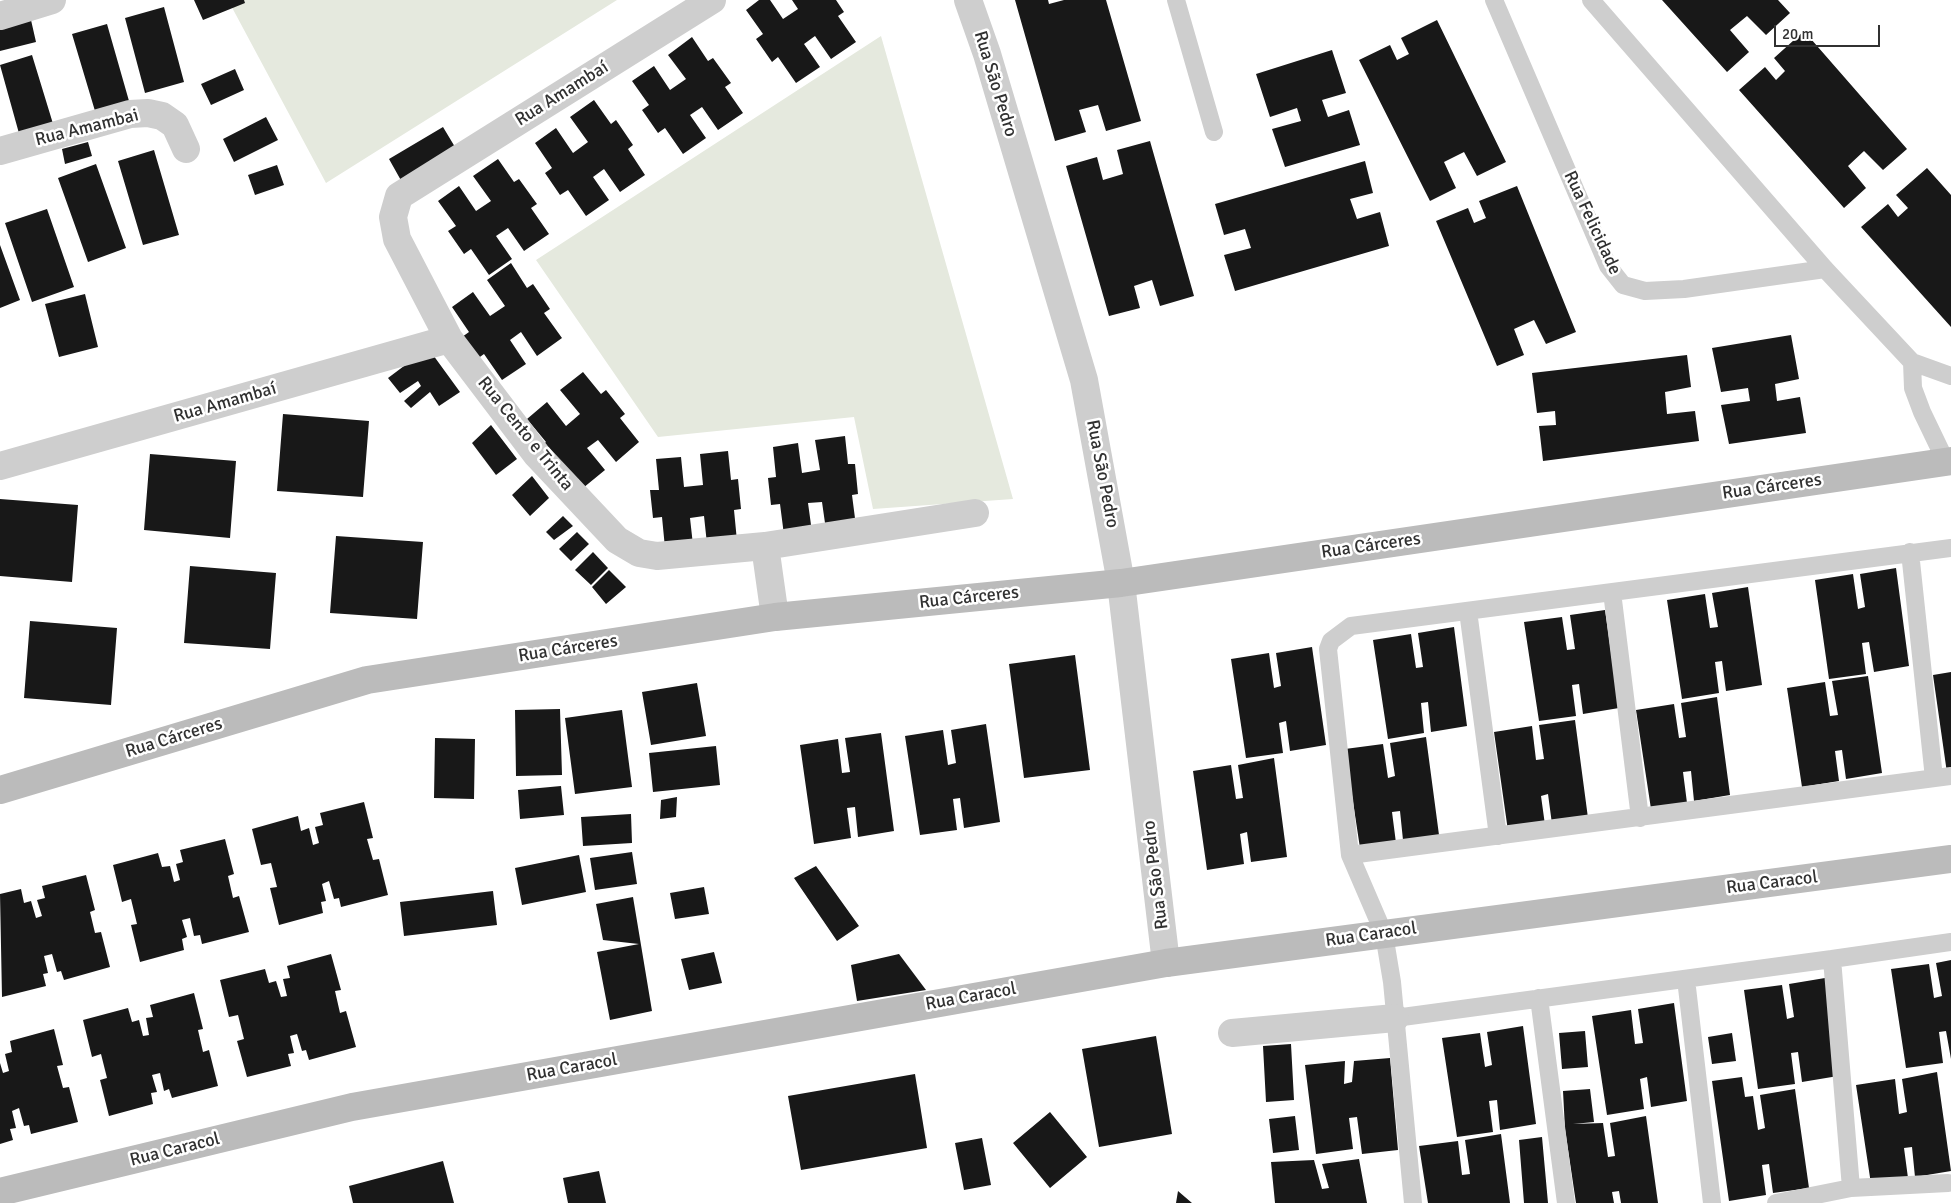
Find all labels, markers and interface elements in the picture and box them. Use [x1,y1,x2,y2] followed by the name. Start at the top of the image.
[1776,15,1882,47] scale bar
[1782,25,1813,43] text: 20 m
[969,28,1021,140] street label: Rua São Pedro
[511,57,613,131] street label: Rua Amambaí
[33,105,141,151] street label: Rua Amambai
[1559,168,1625,278] street label: Rua Felicidade
[472,373,578,495] street label: Rua Cento e Trinta
[171,378,279,428] street label: Rua Amambaí
[1081,418,1123,530] street label: Rua São Pedro
[1721,469,1823,505] street label: Rua Cárceres
[1320,528,1422,564] street label: Rua Cárceres
[918,582,1020,614] street label: Rua Cárceres
[517,631,619,667] street label: Rua Cárceres
[123,713,225,763] street label: Rua Cárceres
[1139,819,1173,931] street label: Rua São Pedro
[1725,867,1819,899] street label: Rua Caracol
[1324,918,1418,952] street label: Rua Caracol
[924,978,1018,1016] street label: Rua Caracol
[525,1049,619,1087] street label: Rua Caracol
[128,1128,222,1172] street label: Rua Caracol

